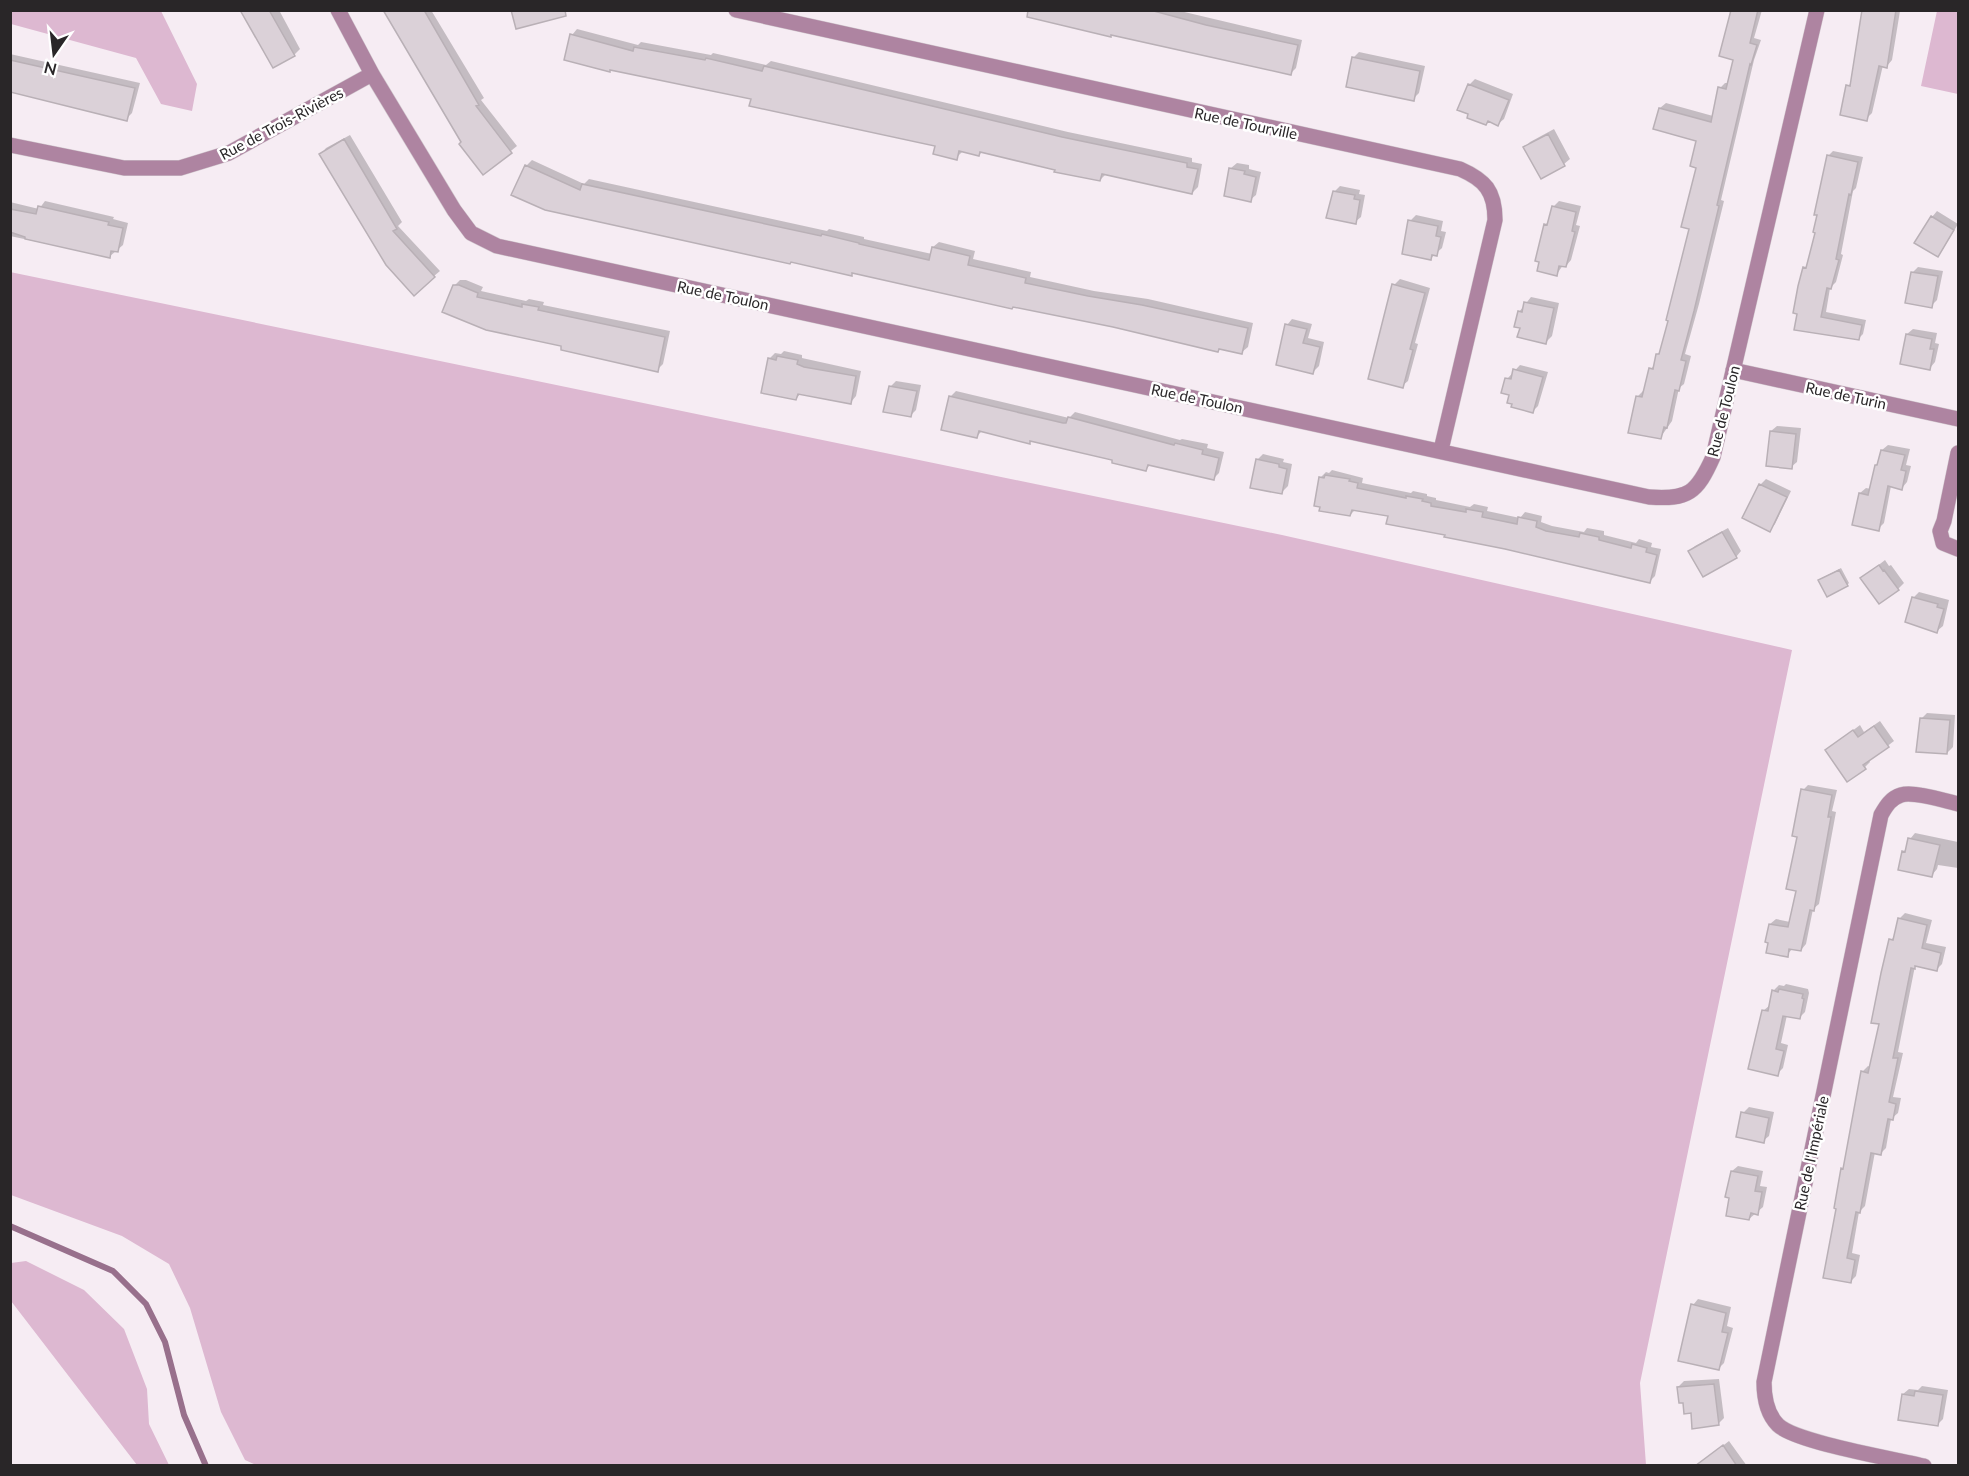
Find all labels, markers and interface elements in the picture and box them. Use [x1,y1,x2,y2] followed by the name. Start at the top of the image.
[24,24,84,84] north arrow
[42,58,59,80] text: N
[216,83,346,163] street label: Rue de Trois-Rivières
[1193,103,1299,143] street label: Rue de Tourville
[676,277,770,313] street label: Rue de Toulon
[1703,364,1743,458] street label: Rue de Toulon
[1804,378,1888,412] street label: Rue de Turin
[1150,380,1244,416] street label: Rue de Toulon
[1790,1094,1832,1212] street label: Rue de l'Impériale

